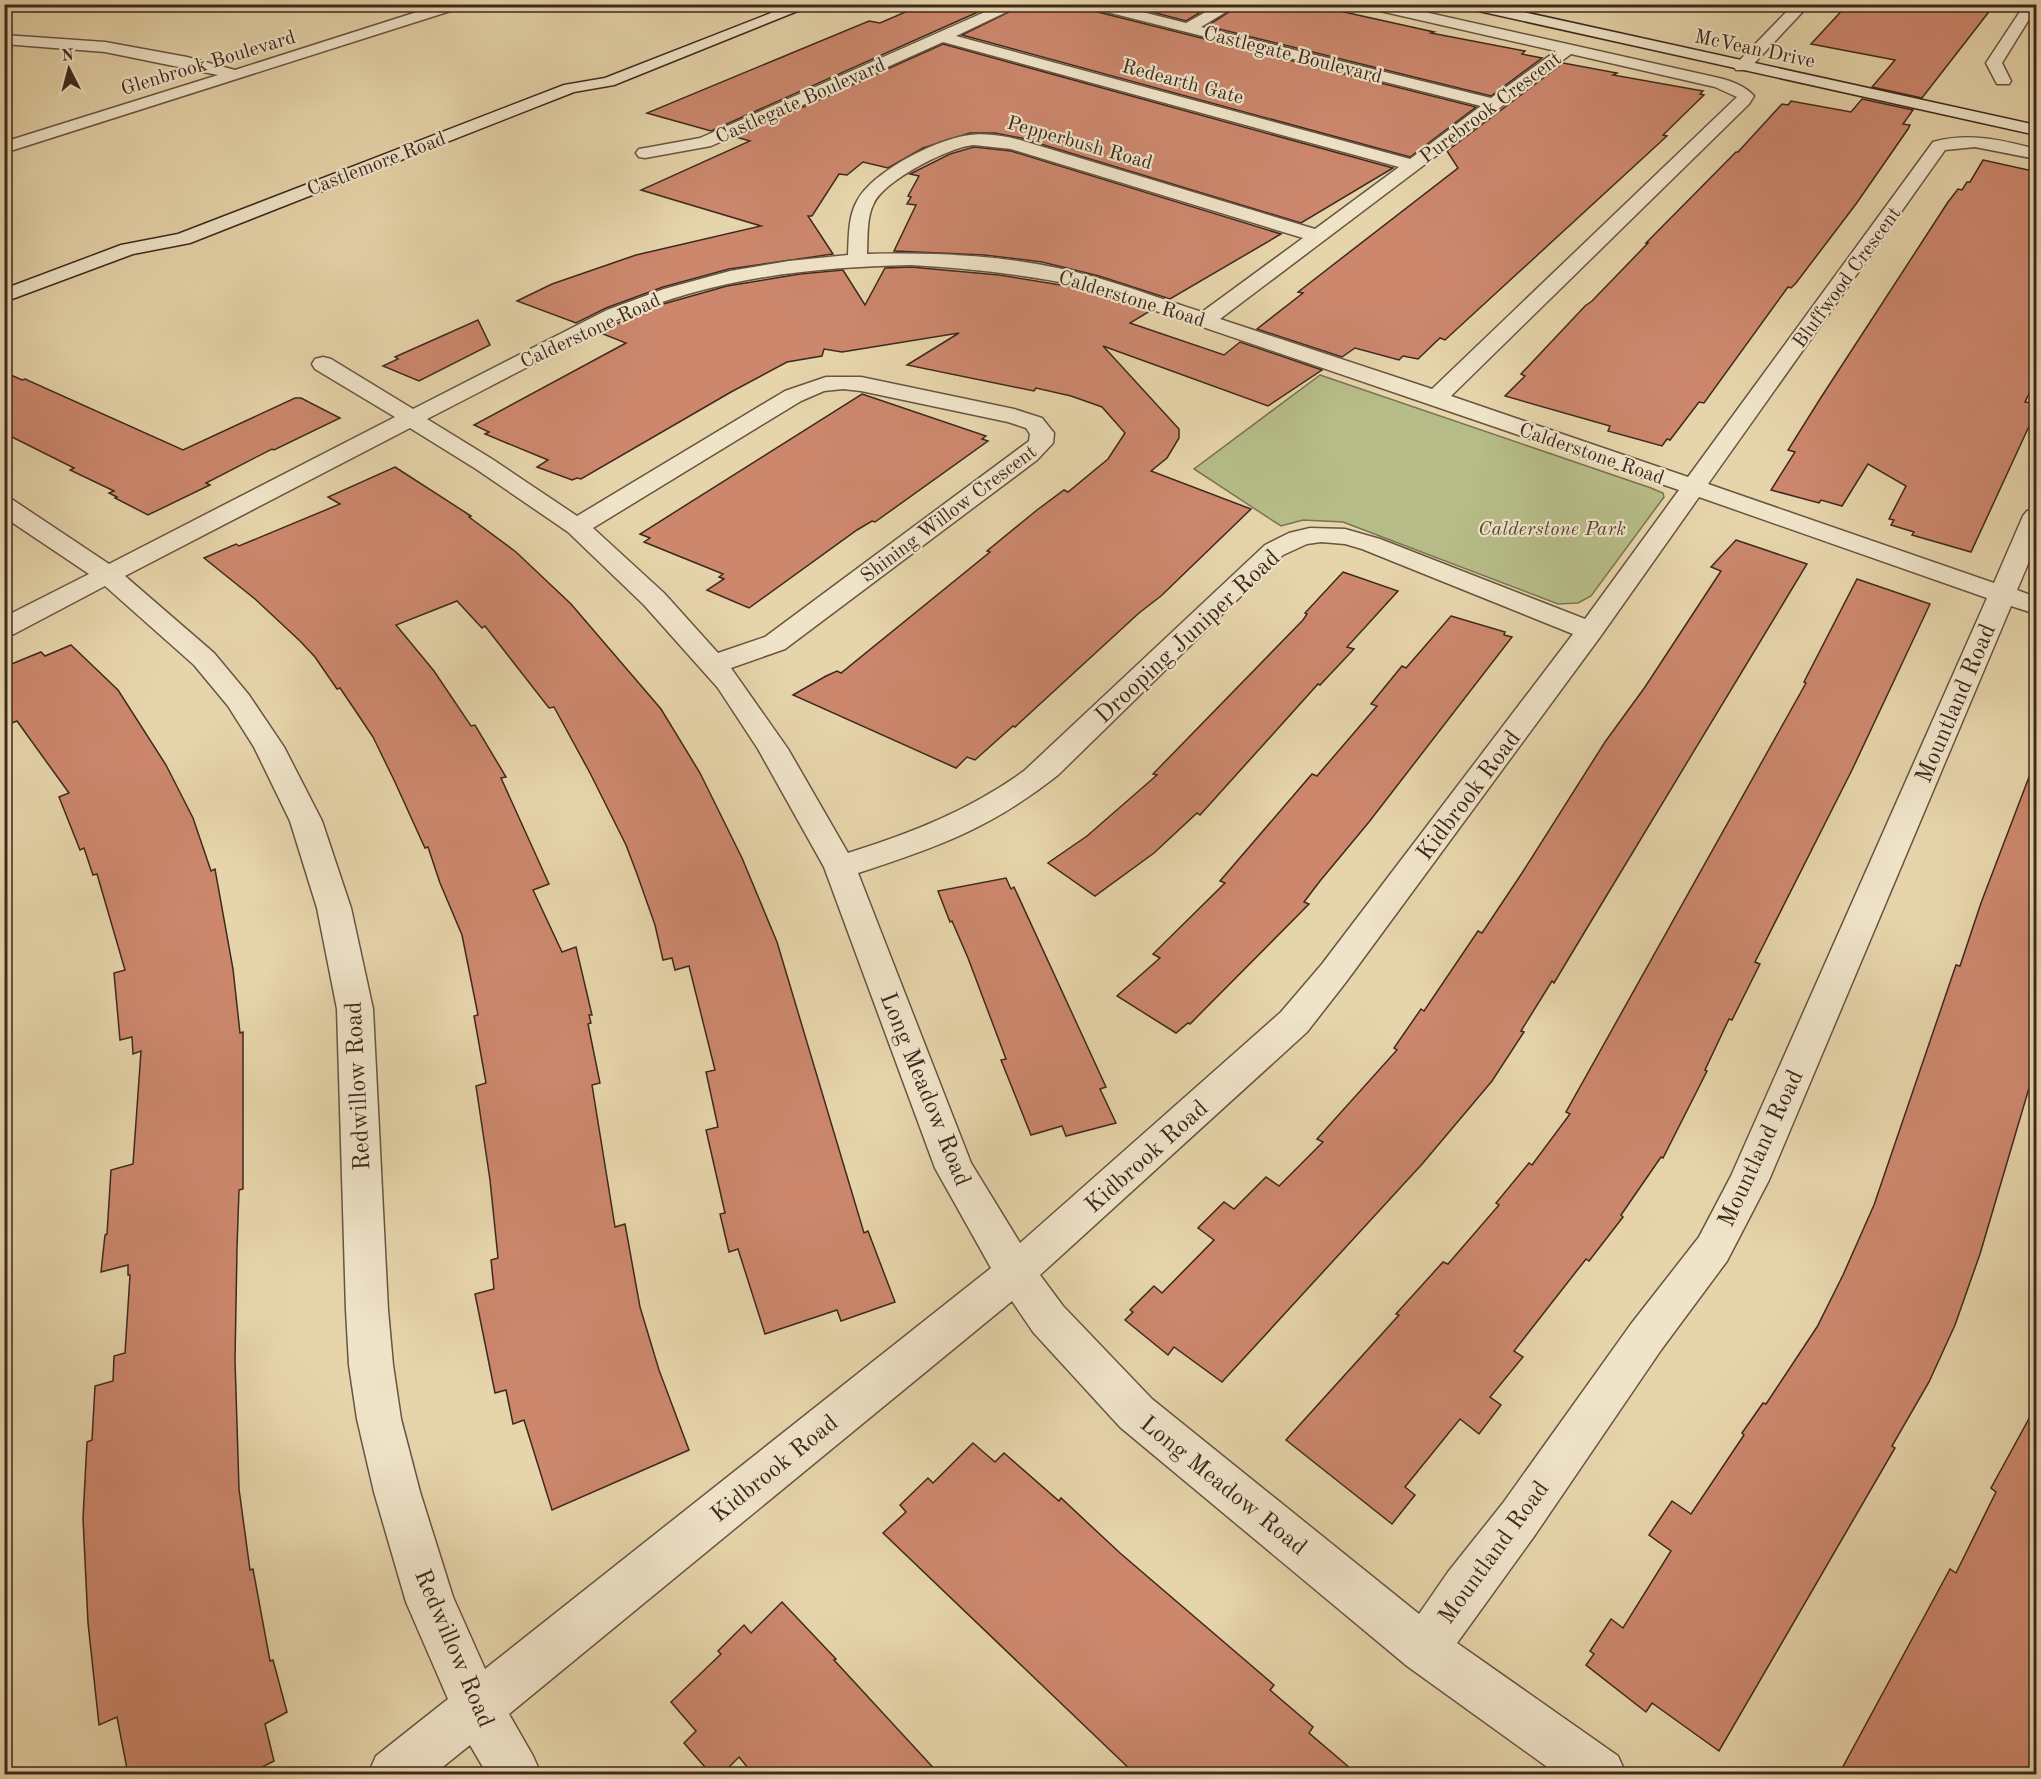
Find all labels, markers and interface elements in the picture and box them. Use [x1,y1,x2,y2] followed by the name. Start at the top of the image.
[1201,24,1384,88] street label: Castlegate Boulevard
[1693,27,1817,72] street label: McVean Drive
[119,28,298,100] street label: Glenbrook Boulevard
[39,39,99,99] north arrow
[61,47,75,65] text: N
[1417,49,1566,168] street label: Purebrook Crescent
[713,55,889,148] street label: Castlegate Boulevard
[1119,57,1246,109] street label: Redearth Gate
[1004,114,1155,174] street label: Pepperbush Road
[305,129,449,201] street label: Castlemore Road
[1790,204,1905,352] street label: Bluffwood Crescent
[1056,268,1207,332] street label: Calderstone Road
[518,291,664,373] street label: Calderstone Road
[1516,421,1667,489] street label: Calderstone Road
[857,442,1041,587] street label: Shining Willow Crescent
[1478,520,1626,540] park label: Calderstone Park
[1091,546,1285,729] street label: Drooping Juniper Road
[1913,621,2001,787] street label: Mountland Road
[1413,727,1526,866] street label: Kidbrook Road
[874,990,974,1190] street label: Long Meadow Road
[343,1001,375,1171] street label: Redwillow Road
[1715,1067,1809,1231] street label: Mountland Road
[1081,1096,1213,1219] street label: Kidbrook Road
[707,1411,843,1528] street label: Kidbrook Road
[1135,1412,1311,1561] street label: Long Meadow Road
[1435,1477,1554,1629] street label: Mountland Road
[409,1566,497,1731] street label: Redwillow Road

